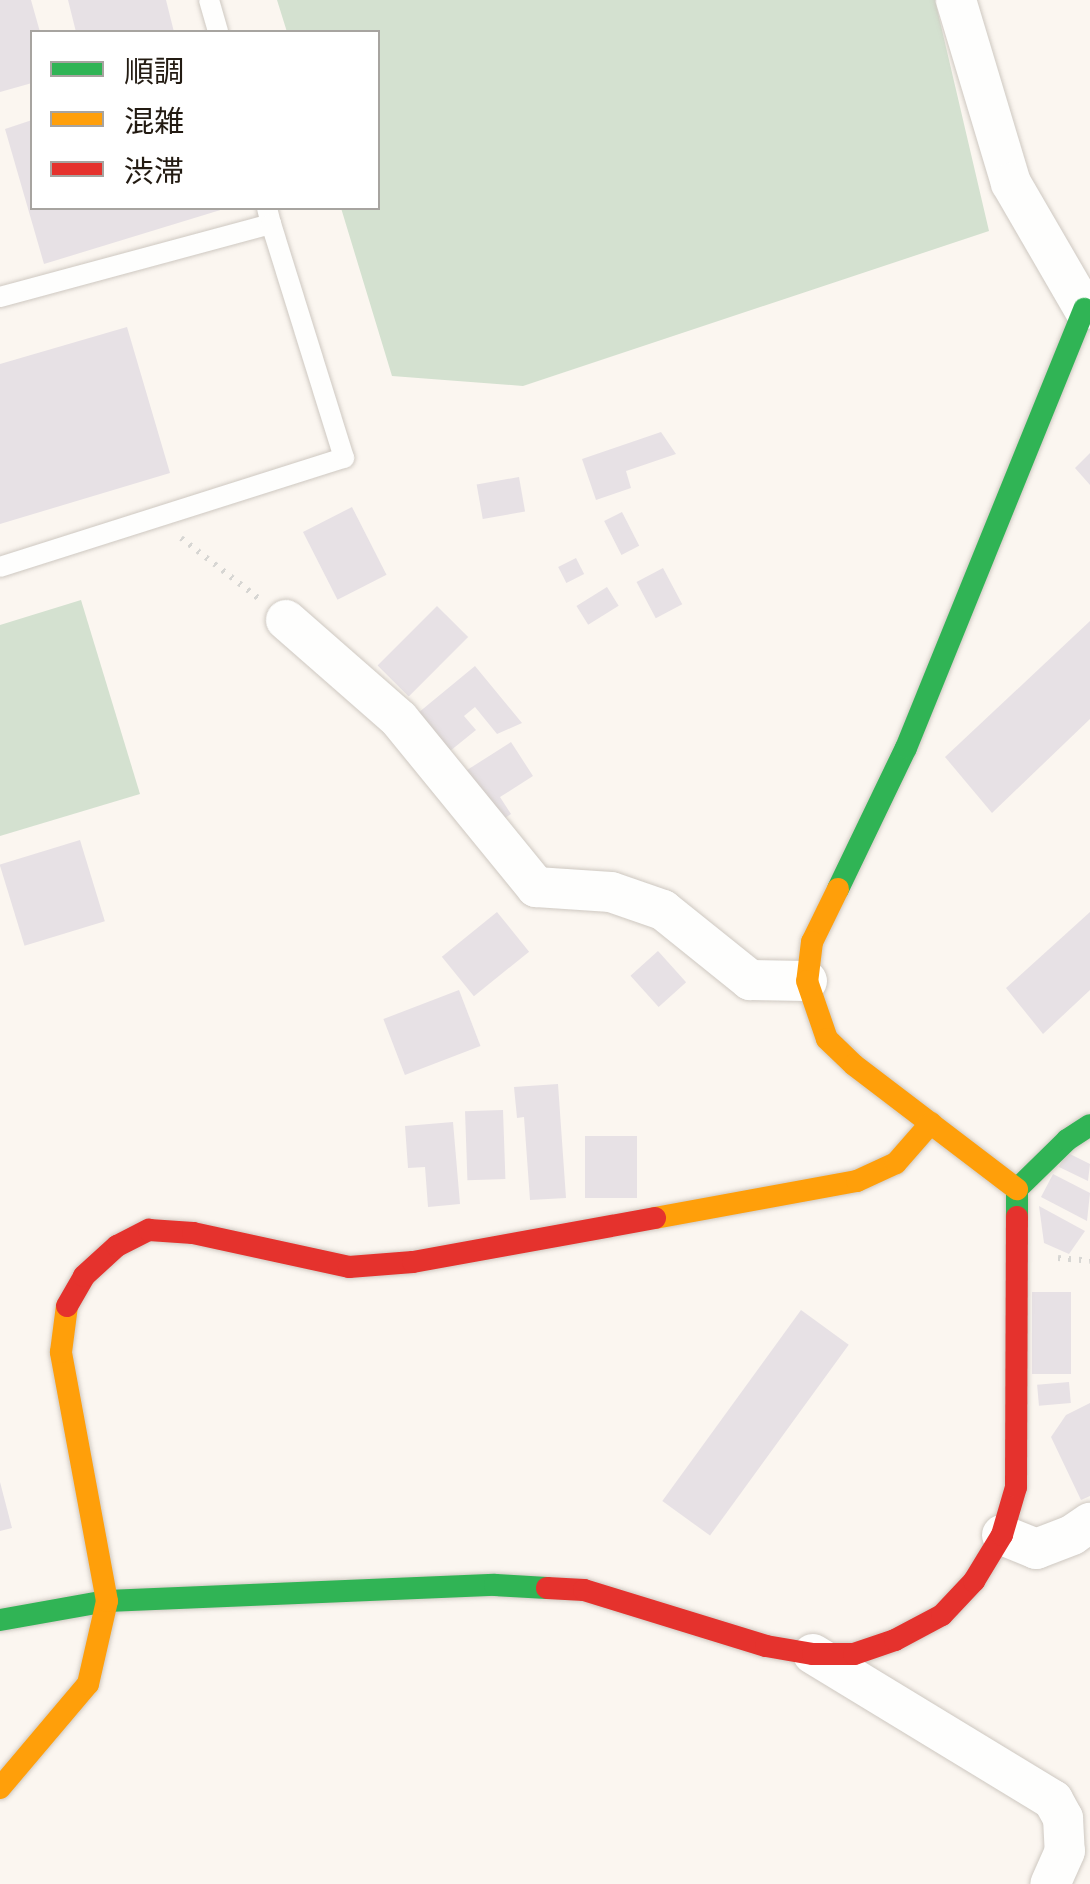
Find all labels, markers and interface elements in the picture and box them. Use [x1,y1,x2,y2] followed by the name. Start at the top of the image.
[30,30,380,210] legend
[124,52,184,90] text: 順調
[124,102,184,140] text: 混雑
[124,152,184,190] text: 渋滞

